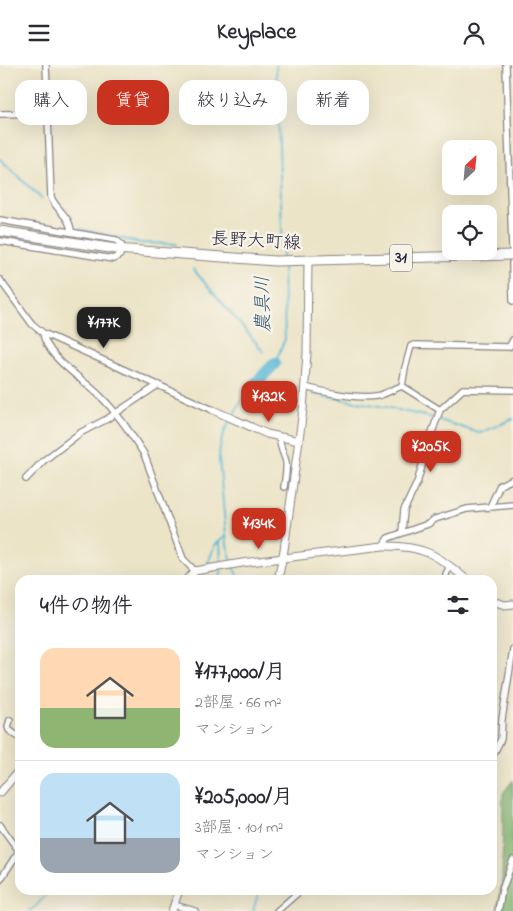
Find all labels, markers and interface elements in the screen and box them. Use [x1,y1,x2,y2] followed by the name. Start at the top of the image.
[217,17,296,49] text: Keyplace
[25,19,53,47] icon: menu
[460,19,488,47] icon: person
[15,80,87,125] chip: 購入
[97,80,169,125] chip: 賃貸
[179,80,287,125] chip: 絞り込み
[297,80,369,125] chip: 新着
[442,140,498,195] north arrow
[442,140,497,260] map controls
[442,205,497,260] button: locate
[210,227,302,257] street label: 長野大町線
[390,245,412,272] road number: 31
[250,275,278,333] water label: 農具川
[69,307,139,349] pin: ¥177K
[88,311,120,335] text: ¥177K
[234,381,304,423] pin: ¥132K
[252,385,286,409] text: ¥132K
[396,431,466,473] pin: ¥205K
[412,435,450,459] text: ¥205K
[224,507,294,550] pin: ¥134K
[243,512,275,536] text: ¥134K
[444,591,472,619] icon: filters
[40,592,133,622] text: 4件の物件
[195,658,286,688] text: ¥177,000/月
[80,668,140,728] icon: home
[195,691,282,715] text: 2部屋 · 66 m²
[195,718,274,742] text: マンション
[195,783,293,813] text: ¥205,000/月
[80,793,140,853] icon: home
[195,816,283,840] text: 3部屋 · 101 m²
[195,843,274,867] text: マンション

